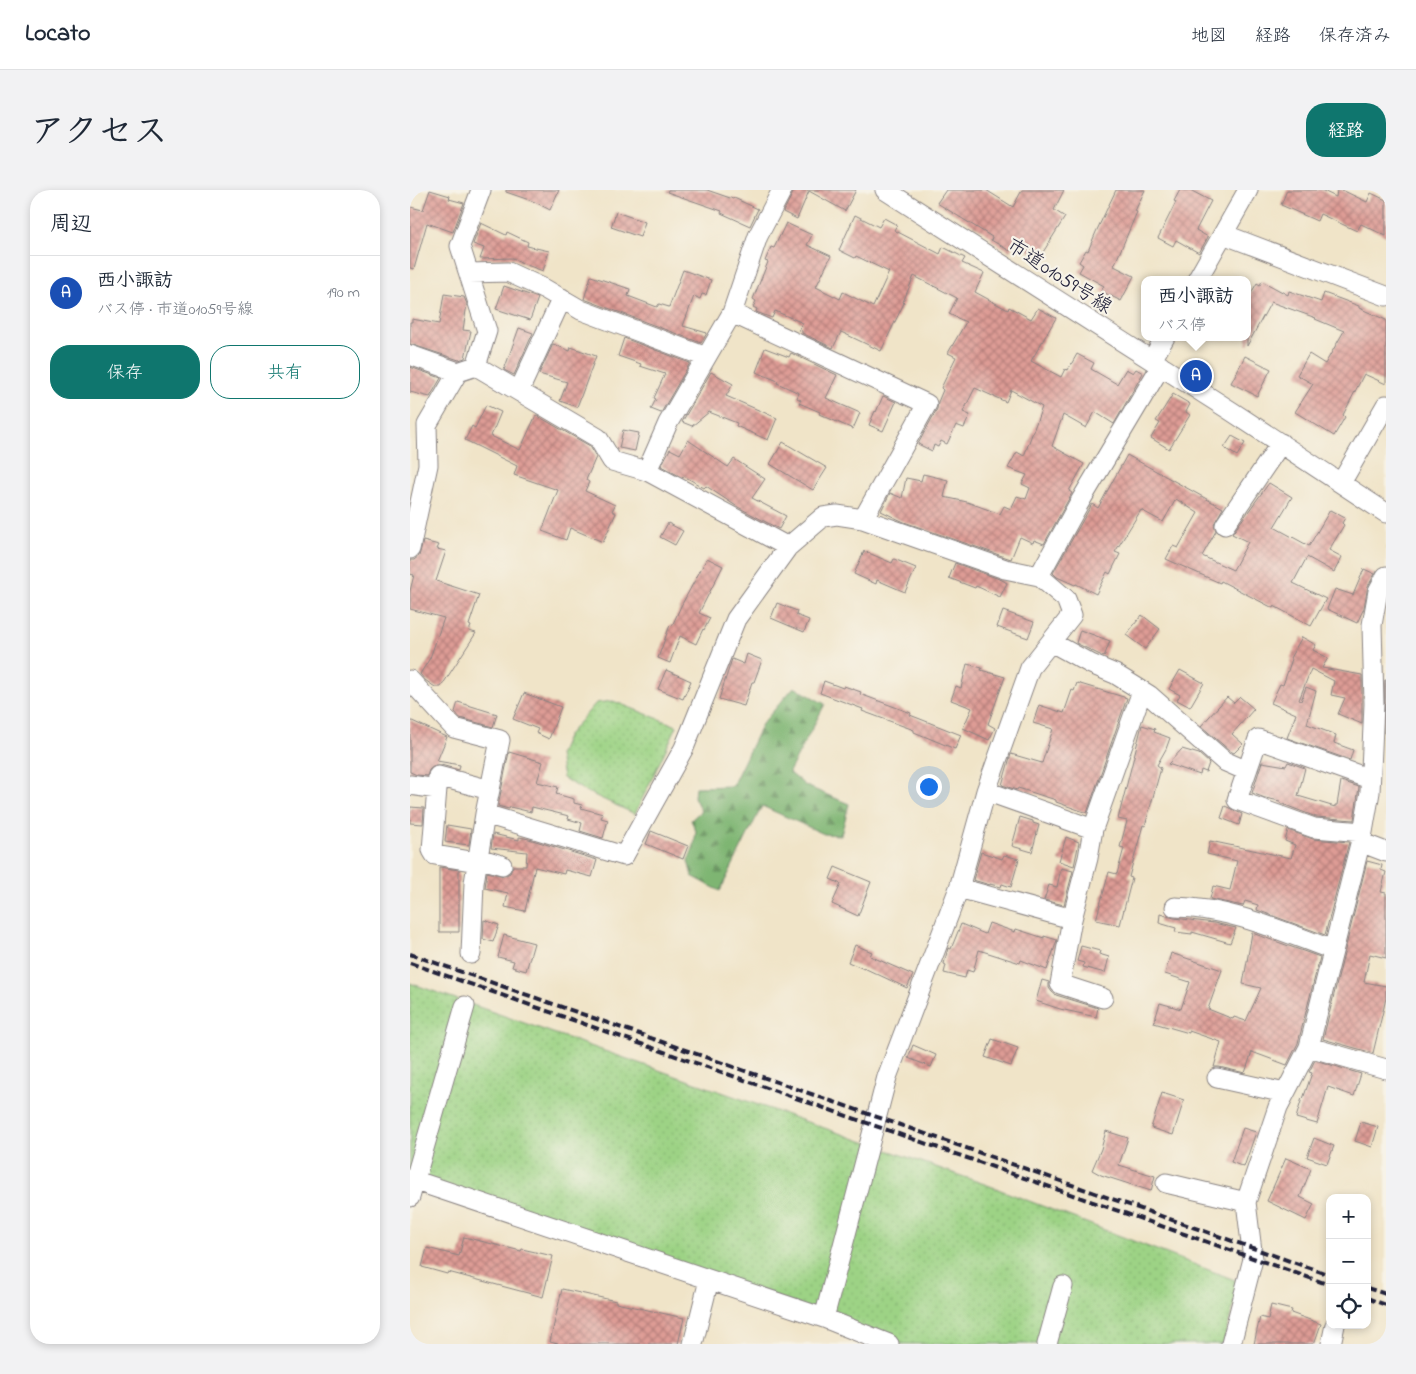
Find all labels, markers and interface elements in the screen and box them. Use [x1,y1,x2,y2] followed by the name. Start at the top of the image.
[25,17,91,52] text: Locato
[1191,24,1227,50] text: 地図
[1255,24,1291,50] text: 経路
[1319,24,1391,50] text: 保存済み
[1306,103,1386,157] button: 経路
[30,108,168,159] text: アクセス
[50,210,92,240] text: 周辺
[1000,232,1117,322] street label: 市道01059号線
[97,268,173,295] text: 西小諏訪
[1141,276,1251,341] popup
[61,281,71,305] text: A
[327,281,360,305] text: 190 m
[1158,284,1234,311] text: 西小諏訪
[97,298,253,322] text: バス停 · 市道01059号線
[1158,314,1206,338] text: バス停
[50,345,200,399] button: 保存
[210,345,360,399] button: 共有
[1180,357,1212,395] pin: A
[916,774,942,800] your location
[1326,1194,1371,1329] map controls
[1326,1194,1371,1239] button: +
[1326,1239,1371,1284] button: −
[1326,1284,1371,1329] button: locate

